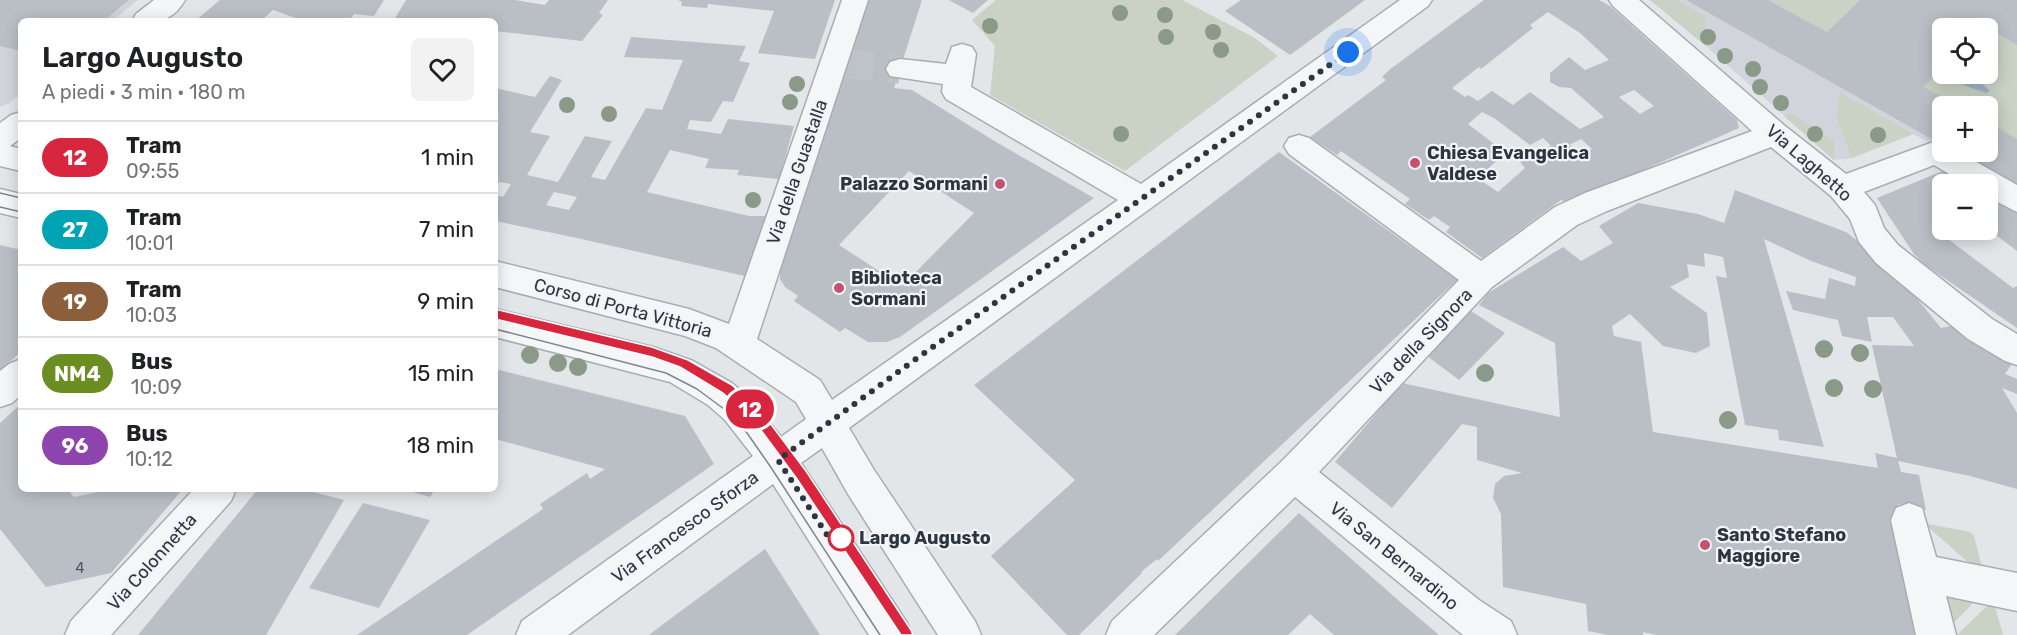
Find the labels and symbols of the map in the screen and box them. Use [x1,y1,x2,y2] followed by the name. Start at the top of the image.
[1333,37,1363,67] your location
[762,96,832,248] street label: Via della Guastalla
[1762,120,1856,206] street label: Via Laghetto
[1427,142,1589,185] place label: Chiesa Evangelica Valdese
[1408,156,1422,170] marker: Chiesa Evangelica Valdese
[840,173,988,195] place label: Palazzo Sormani
[993,177,1007,191] marker: Palazzo Sormani
[851,267,942,310] place label: Biblioteca Sormani
[531,274,715,342] street label: Corso di Porta Vittoria
[832,281,846,295] marker: Biblioteca Sormani
[1365,284,1477,398] street label: Via della Signora
[723,390,777,428] line badge: 12
[607,466,763,588] street label: Via Francesco Sforza
[1325,497,1463,615] street label: Via San Bernardino
[103,509,201,615] street label: Via Colonnetta
[1717,524,1846,567] place label: Santo Stefano Maggiore
[828,525,854,551] marker: Largo Augusto
[859,527,991,549] place label: Largo Augusto
[1698,538,1712,552] marker: Santo Stefano Maggiore
[75,559,85,577] house number: 4

